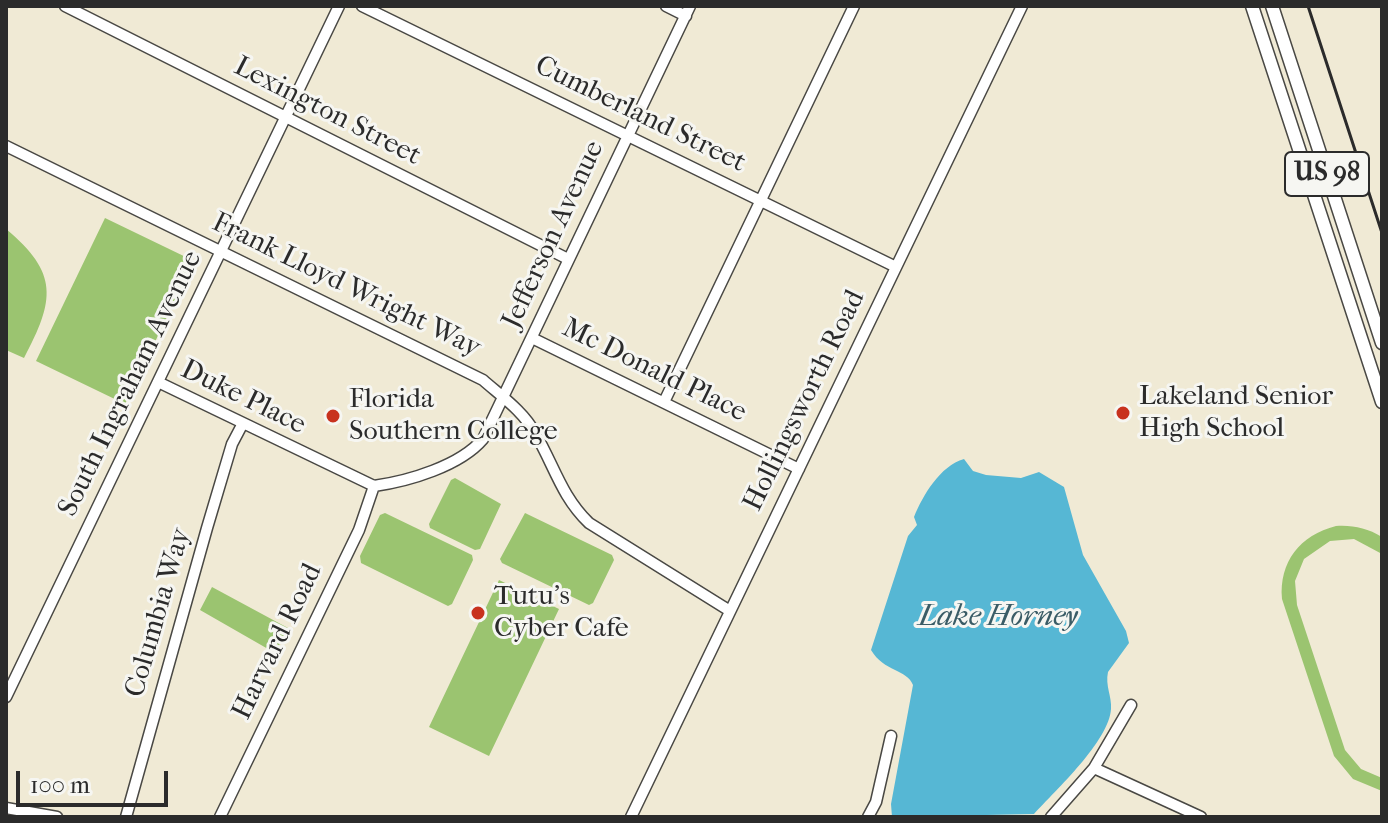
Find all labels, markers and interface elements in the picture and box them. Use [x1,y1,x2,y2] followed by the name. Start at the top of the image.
[529,49,751,181] street label: Cumberland Street
[228,50,426,174] street label: Lexington Street
[496,136,612,334] street label: Jefferson Avenue
[1285,152,1369,196] road number: US 98
[206,206,486,366] street label: Frank Lloyd Wright Way
[52,246,210,522] street label: South Ingraham Avenue
[737,285,873,517] street label: Hollingsworth Road
[556,312,752,430] street label: Mc Donald Place
[175,353,311,443] street label: Duke Place
[1139,380,1333,446] place label: Lakeland Senior High School
[349,383,558,449] place label: Florida Southern College
[1114,404,1132,422] marker: Lakeland Senior High School
[324,407,342,425] marker: Florida Southern College
[119,525,199,701] street label: Columbia Way
[226,559,330,725] street label: Harvard Road
[494,580,629,646] place label: Tutu's Cyber Cafe
[918,600,1078,636] water label: Lake Horney
[469,604,487,622] marker: Tutu's Cyber Cafe
[20,755,172,805] scale bar
[30,771,90,799] text: 100 m

